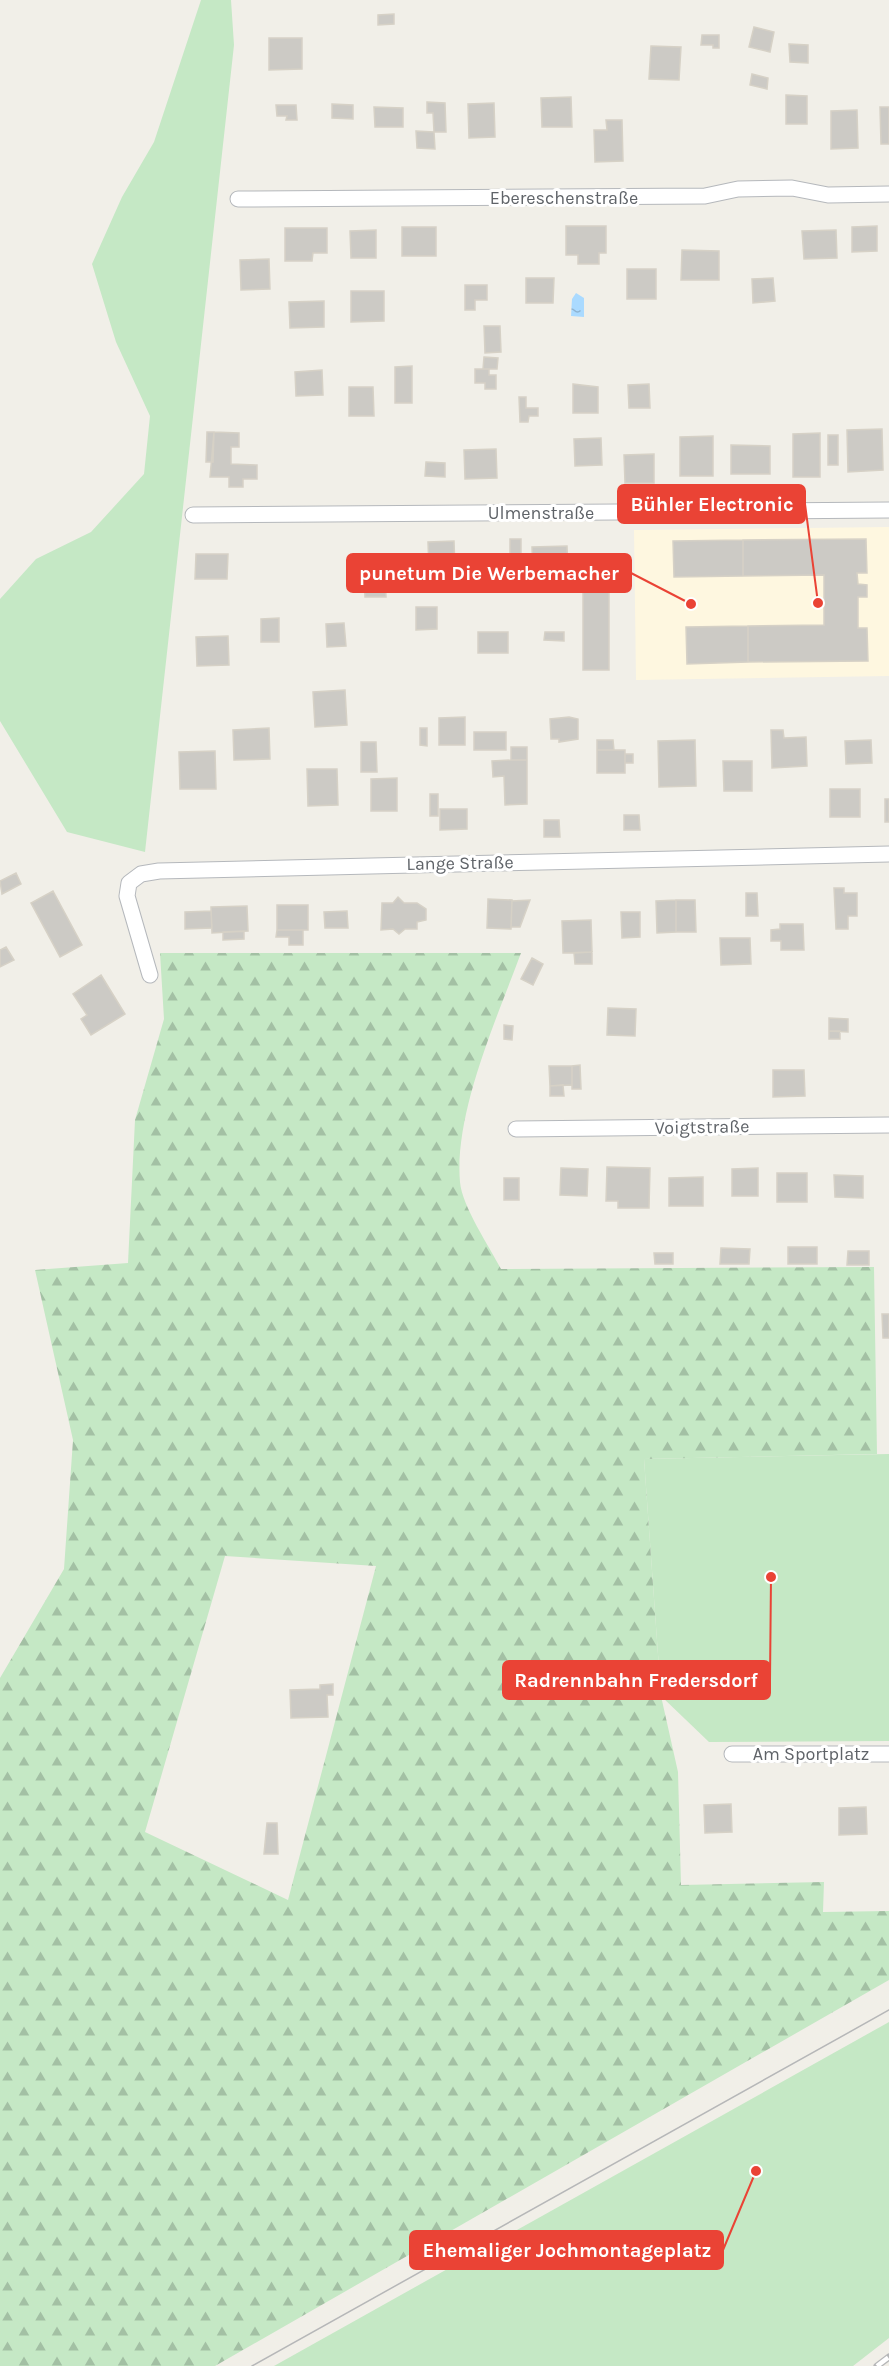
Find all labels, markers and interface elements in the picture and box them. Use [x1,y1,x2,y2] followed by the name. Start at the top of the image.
[490,187,638,209] street label: Ebereschenstraße
[618,485,805,523] callout: Bühler Electronic
[630,493,794,516] text: Bühler Electronic
[488,502,594,524] street label: Ulmenstraße
[347,554,631,592] callout: punetum Die Werbemacher
[359,562,619,585] text: punetum Die Werbemacher
[406,851,514,875] street label: Lange Straße
[655,1115,749,1139] street label: Voigtstraße
[503,1661,770,1699] callout: Radrennbahn Fredersdorf
[514,1669,758,1692] text: Radrennbahn Fredersdorf
[753,1743,869,1765] street label: Am Sportplatz
[410,2231,723,2269] callout: Ehemaliger Jochmontageplatz
[423,2239,711,2262] text: Ehemaliger Jochmontageplatz

